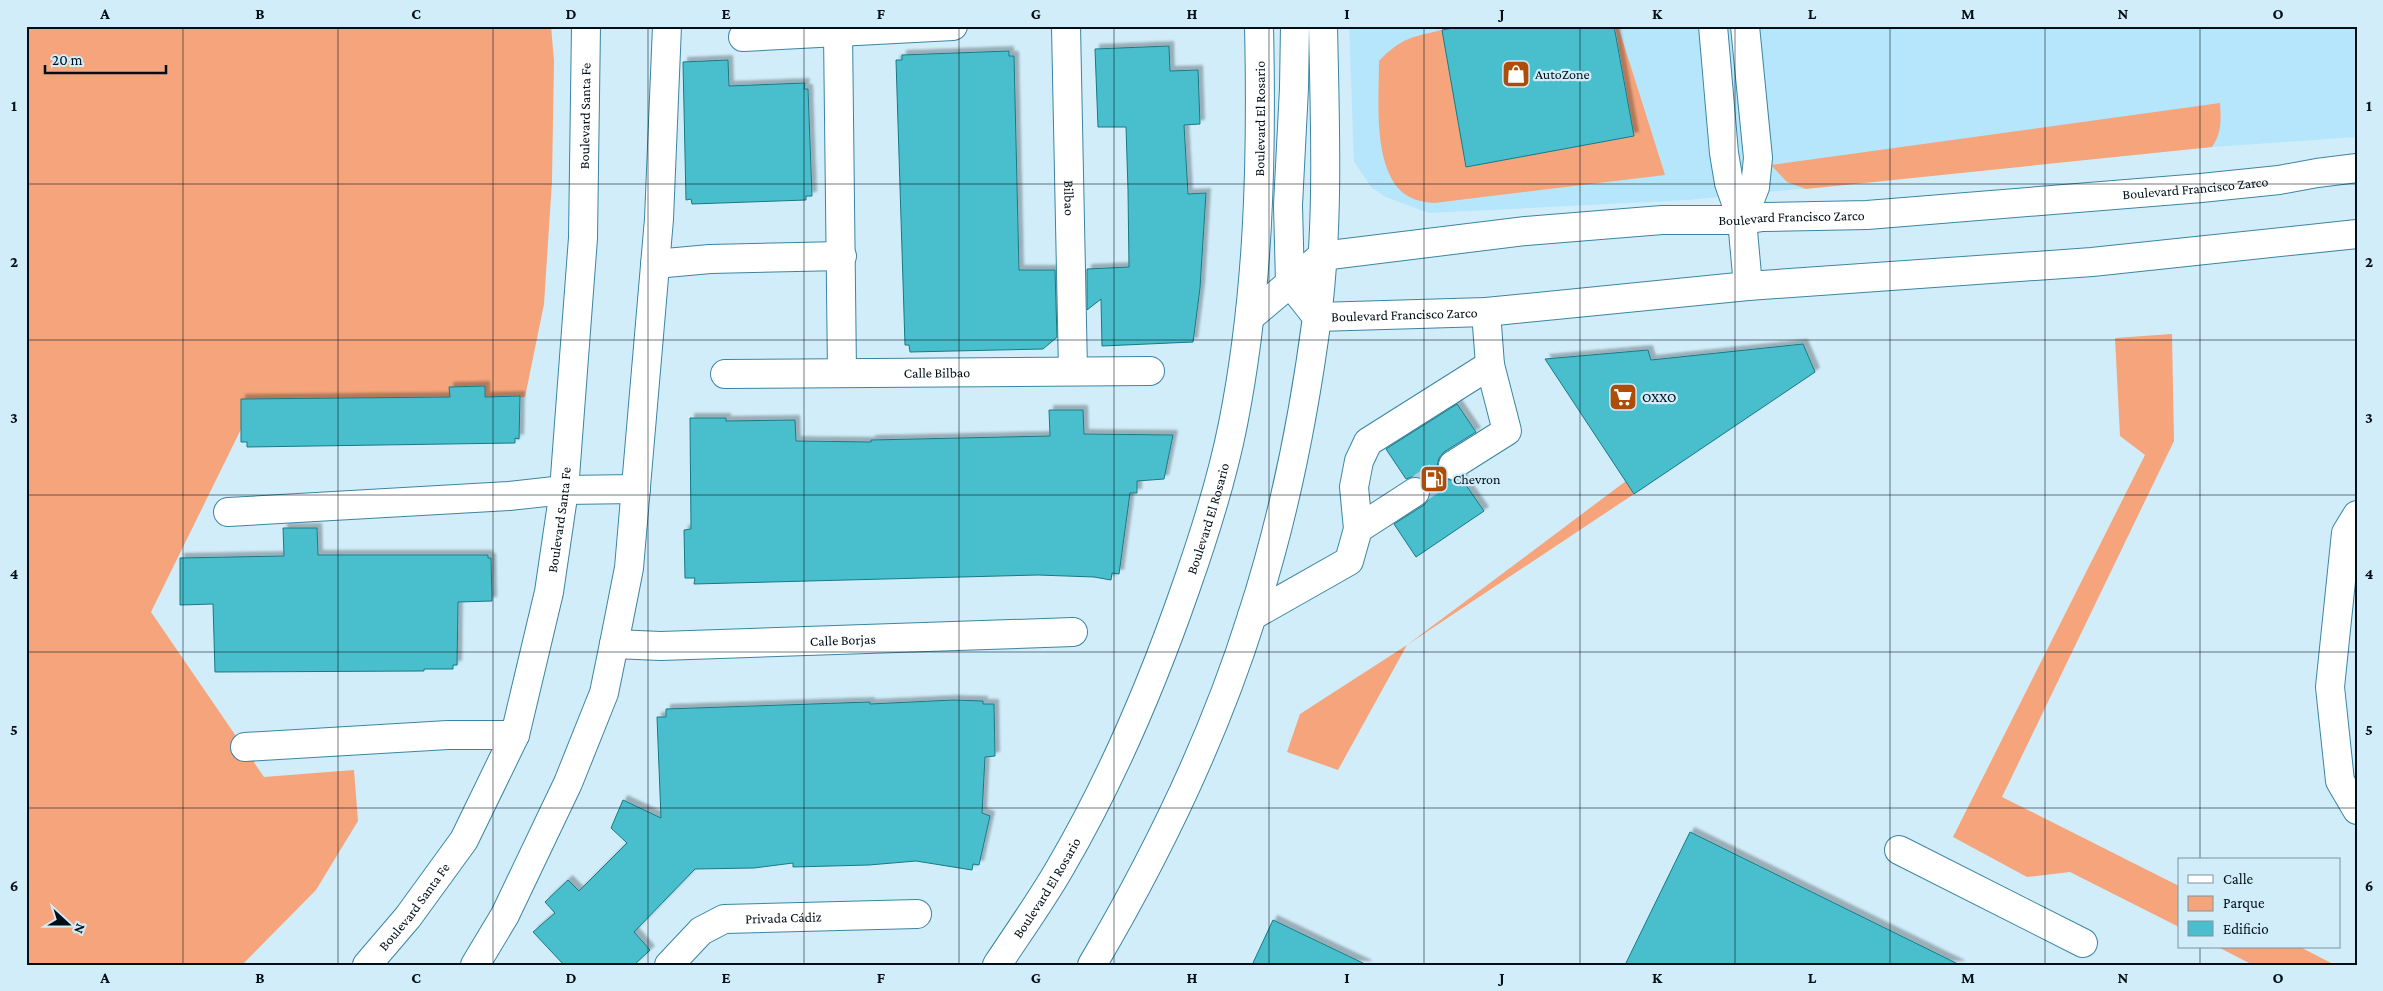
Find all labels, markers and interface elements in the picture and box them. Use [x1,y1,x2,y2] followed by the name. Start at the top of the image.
[99,5,110,22] text: A
[255,5,265,22] text: B
[411,5,421,22] text: C
[565,5,577,22] text: D
[721,5,731,22] text: E
[877,5,886,22] text: F
[1031,5,1041,22] text: G
[1187,5,1198,22] text: H
[1344,5,1350,22] text: I
[1497,5,1505,22] text: J
[1652,5,1663,22] text: K
[1808,5,1817,22] text: L
[1961,5,1975,22] text: M
[2118,5,2129,22] text: N
[2272,5,2284,22] text: O
[45,42,166,74] scale bar
[52,52,83,68] text: 20 m
[1501,59,1531,89] shop icon: AutoZone
[1251,61,1268,176] street label: Boulevard El Rosario
[576,63,593,169] street label: Boulevard Santa Fe
[1535,66,1590,82] place label: AutoZone
[11,97,17,114] text: 1
[2366,97,2372,114] text: 1
[2122,173,2269,202] street label: Boulevard Francisco Zarco
[1061,180,1078,216] street label: Bilbao
[1718,207,1865,228] street label: Boulevard Francisco Zarco
[10,253,18,270] text: 2
[2365,253,2373,270] text: 2
[1331,304,1478,325] street label: Boulevard Francisco Zarco
[904,364,970,381] street label: Calle Bilbao
[1608,382,1638,412] supermarket icon: OXXO
[1642,389,1676,405] place label: OXXO
[10,409,18,426] text: 3
[2365,409,2373,426] text: 3
[1183,461,1232,576] street label: Boulevard El Rosario
[1419,464,1449,494] fuel station icon: Chevron
[544,466,574,574] street label: Boulevard Santa Fe
[1453,471,1501,487] place label: Chevron
[10,565,19,582] text: 4
[2365,565,2374,582] text: 4
[810,631,876,649] street label: Calle Borjas
[10,721,18,738] text: 5
[2365,721,2373,738] text: 5
[1009,834,1084,941] street label: Boulevard El Rosario
[2178,858,2340,948] legend
[375,860,453,954] street label: Boulevard Santa Fe
[2223,871,2254,887] text: Calle
[10,877,18,894] text: 6
[2365,877,2373,894] text: 6
[2223,895,2265,912] text: Parque
[42,898,92,948] north arrow
[745,908,822,926] street label: Privada Cádiz
[71,921,89,936] text: N
[2223,921,2269,937] text: Edificio
[99,969,110,986] text: A
[255,969,265,986] text: B
[411,969,421,986] text: C
[565,969,577,986] text: D
[721,969,731,986] text: E
[877,969,886,986] text: F
[1031,969,1041,986] text: G
[1187,969,1198,986] text: H
[1344,969,1350,986] text: I
[1497,969,1505,986] text: J
[1652,969,1663,986] text: K
[1808,969,1817,986] text: L
[1961,969,1975,986] text: M
[2118,969,2129,986] text: N
[2272,969,2284,986] text: O

